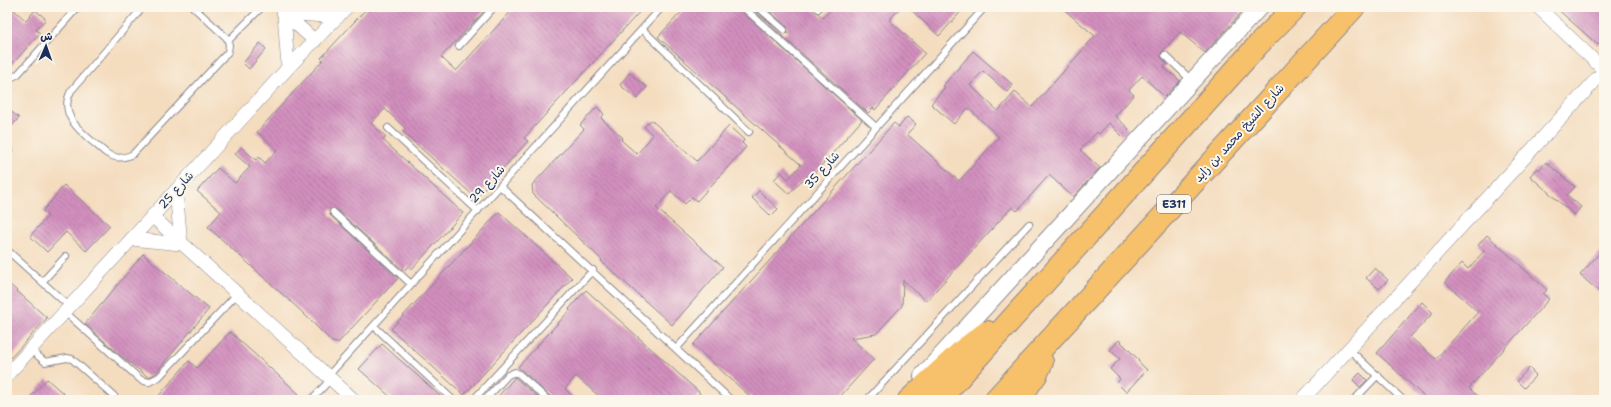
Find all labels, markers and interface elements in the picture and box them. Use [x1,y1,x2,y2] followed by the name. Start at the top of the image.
[26,26,66,66] north arrow
[40,29,53,44] text: ش
[1190,80,1288,186] street label: شارع الشيخ محمد بن زايد
[801,148,844,193] street label: شارع 35
[465,162,509,207] street label: شارع 29
[155,168,198,213] street label: شارع 25
[1157,195,1191,213] road number: E311

